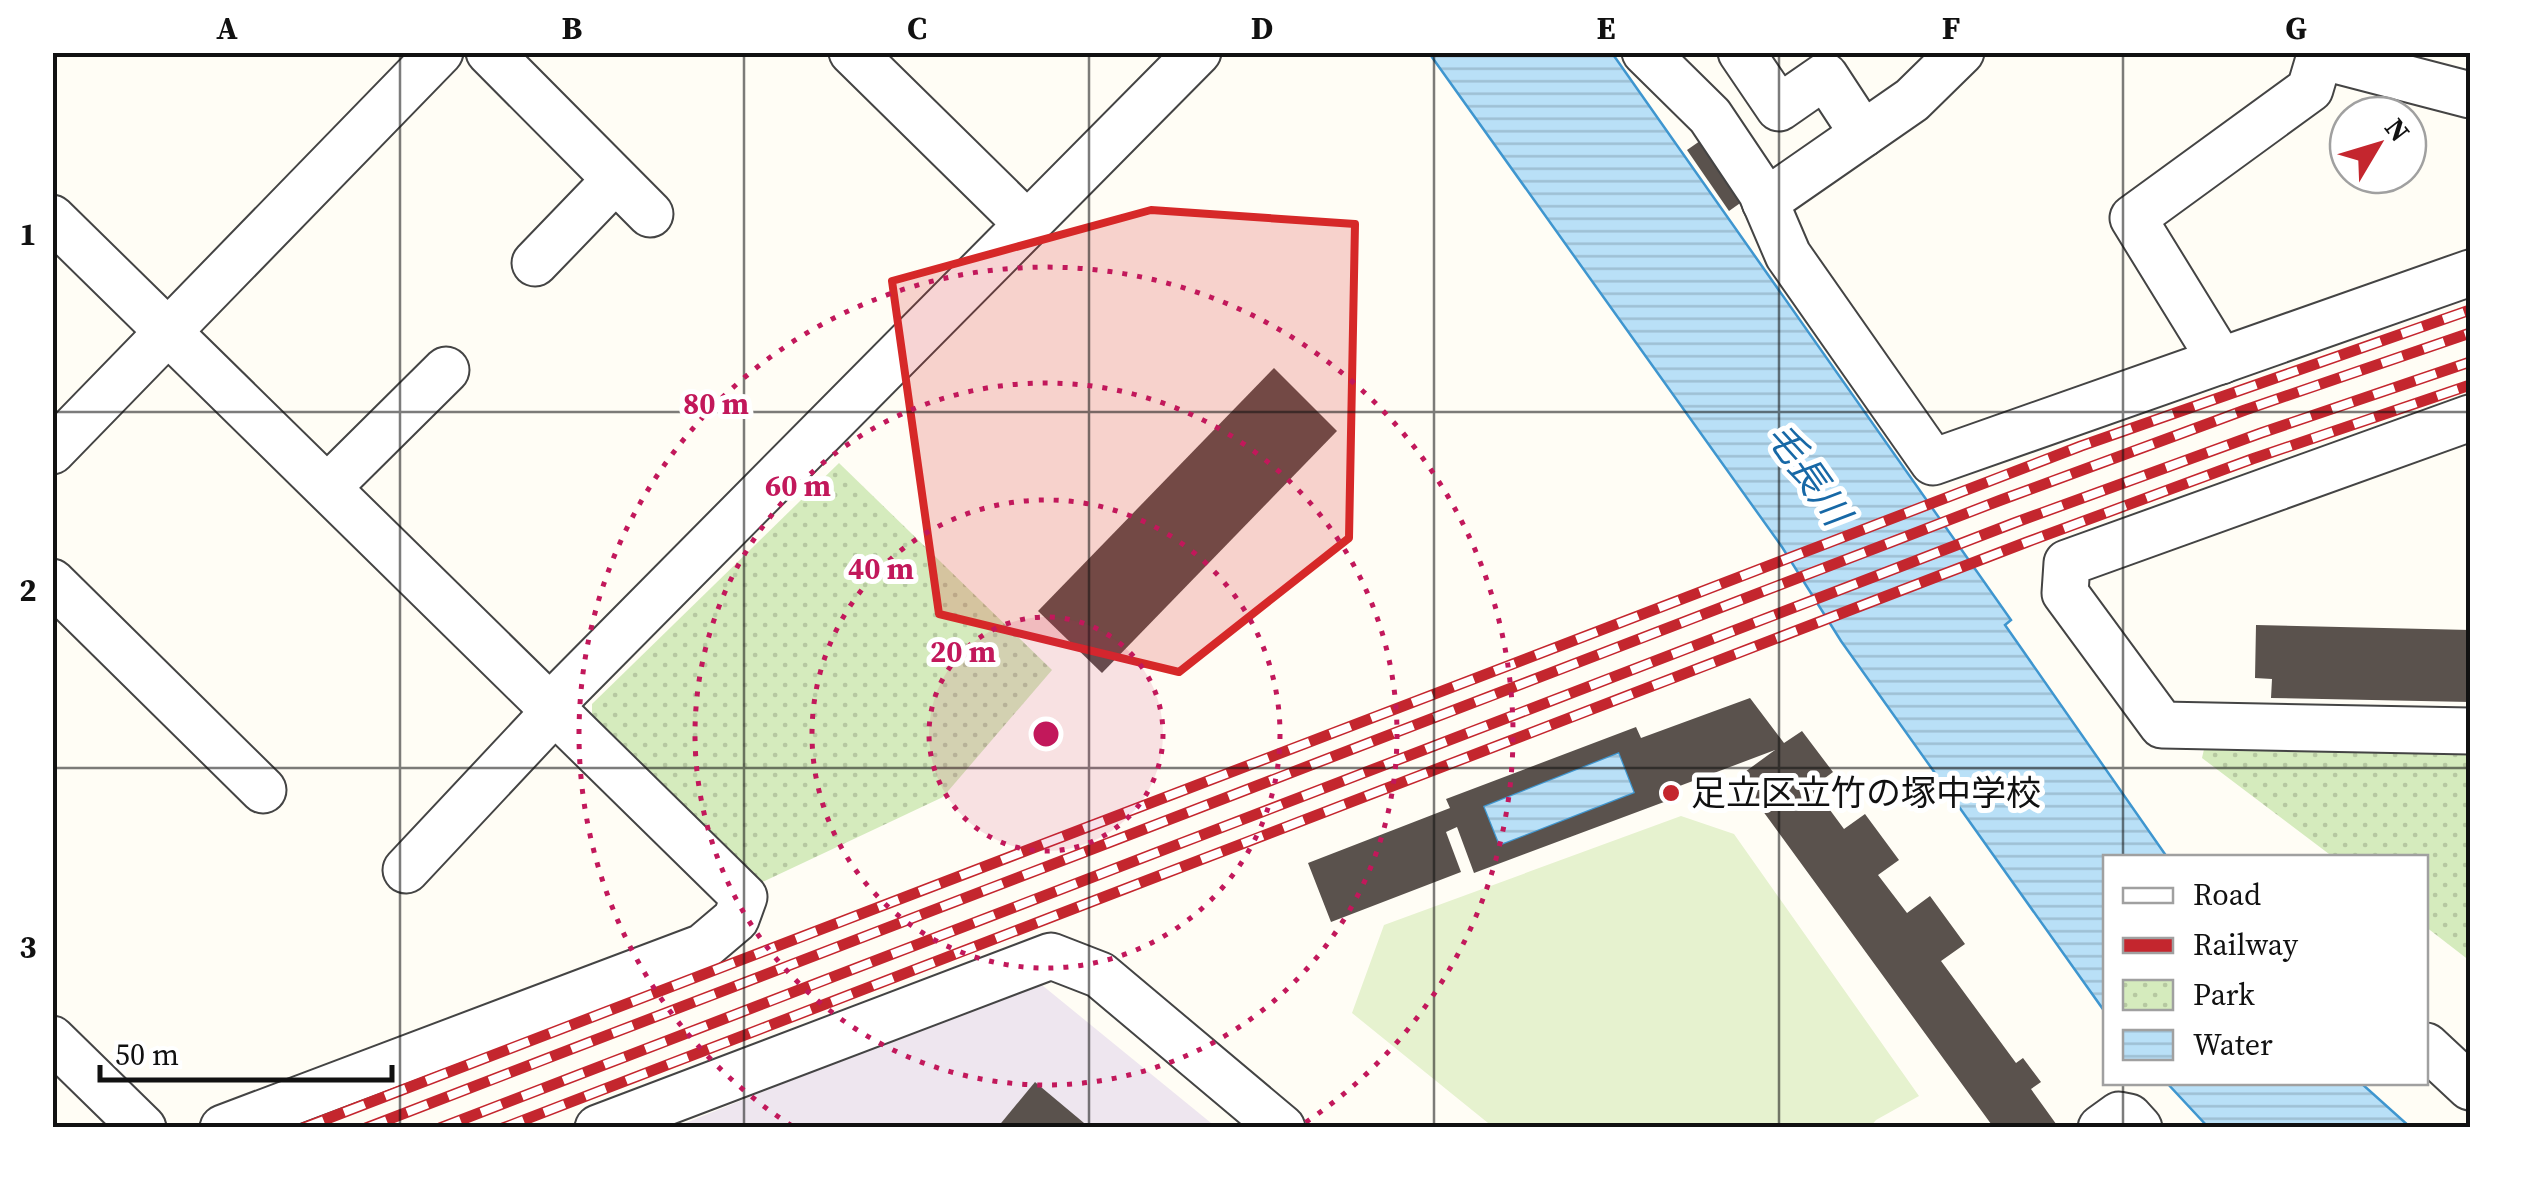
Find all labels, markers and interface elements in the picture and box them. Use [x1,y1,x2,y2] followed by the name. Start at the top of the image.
[216,6,238,50] text: A
[562,6,583,50] text: B
[907,6,927,50] text: C
[1251,6,1273,50] text: D
[1596,6,1616,50] text: E
[1942,6,1960,50] text: F
[2285,6,2307,50] text: G
[2328,95,2428,195] north arrow
[2376,110,2419,149] text: N
[19,212,37,256] text: 1
[683,383,749,424] text: 80 m
[1754,412,1864,539] water label: 毛長川
[765,465,831,506] text: 60 m
[848,548,914,589] text: 40 m
[19,568,37,612] text: 2
[930,631,996,672] text: 20 m
[1028,716,1064,752] centre of rings
[1691,769,2041,817] place label: 足立区立竹の塚中学校
[1660,782,1682,804] marker: 足立区立竹の塚中学校
[2103,855,2428,1085] legend
[2193,874,2261,915] text: Road
[2193,924,2299,965] text: Railway
[19,925,37,969] text: 3
[2193,974,2255,1015] text: Park
[100,1020,392,1082] scale bar
[2193,1024,2273,1065] text: Water
[115,1034,179,1075] text: 50 m

